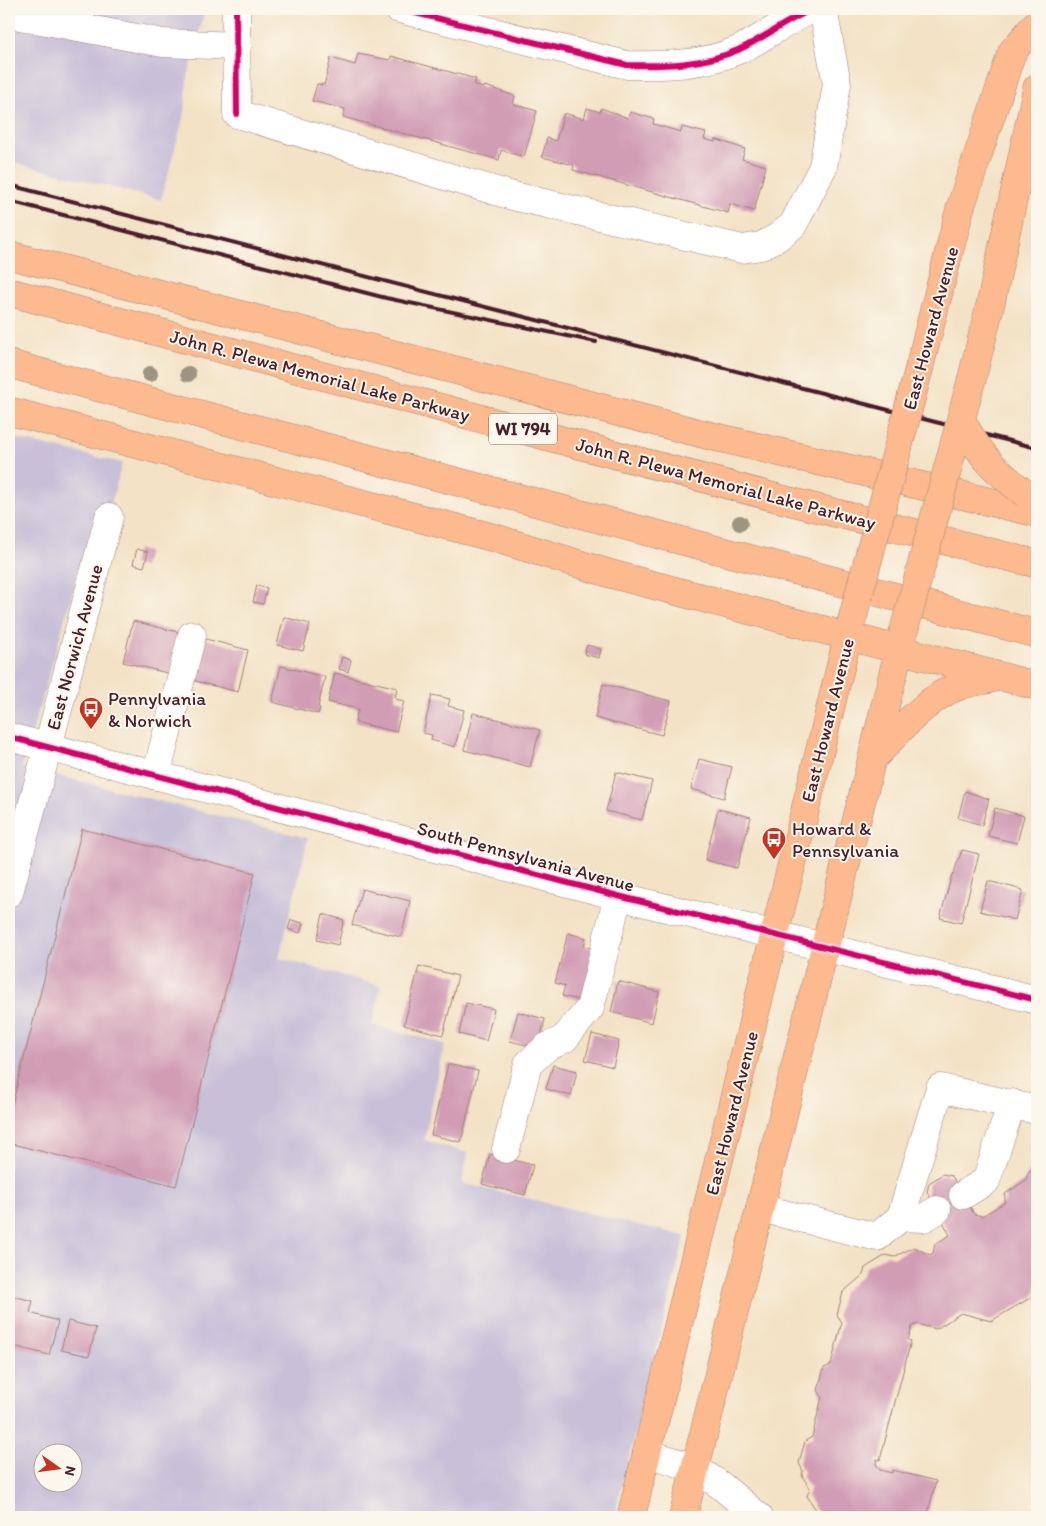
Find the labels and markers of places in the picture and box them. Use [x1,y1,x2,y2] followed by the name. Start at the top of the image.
[108,687,206,732] place label: Pennylvania & Norwich
[78,696,104,730] bus stop icon: Pennylvania & Norwich
[792,817,899,862] place label: Howard & Pennsylvania
[761,826,787,860] bus stop icon: Howard & Pennsylvania

